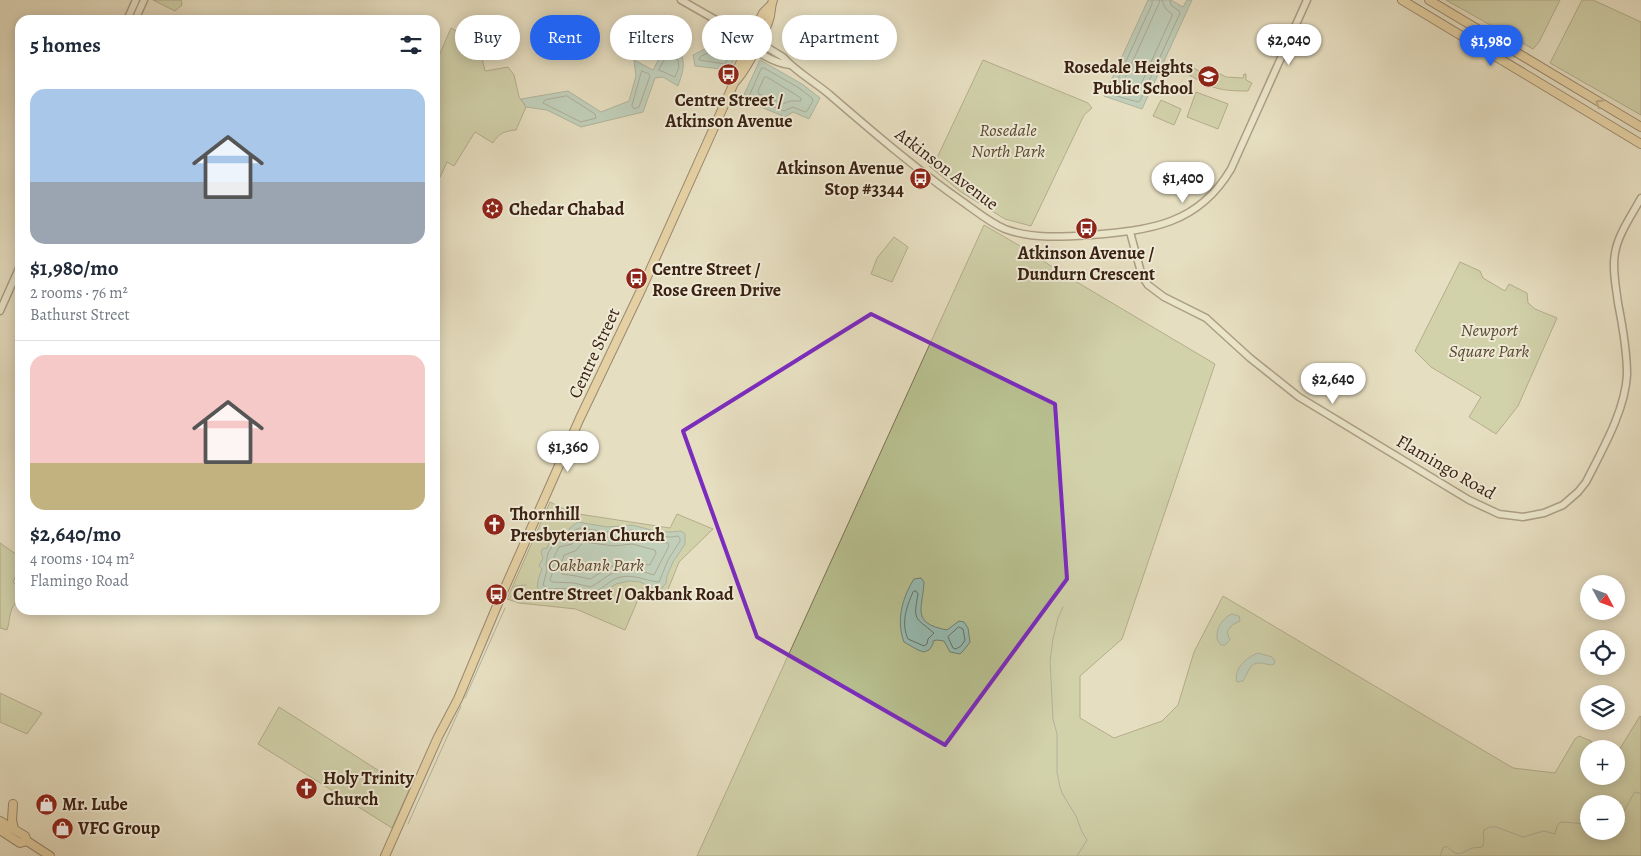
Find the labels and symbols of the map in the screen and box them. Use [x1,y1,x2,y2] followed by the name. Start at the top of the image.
[1248,23,1330,66] pin: $2,040
[1450,24,1532,67] pin: $1,980
[1064,55,1193,100] place label: Rosedale Heights Public School
[717,63,741,87] bus stop icon: Centre Street / Atkinson Avenue
[1197,65,1221,89] school or university icon: Rosedale Heights Public School
[664,88,793,133] place label: Centre Street / Atkinson Avenue
[1596,99,1605,109] one-way arrow
[971,118,1045,163] park label: Rosedale North Park
[890,122,1004,216] street label: Atkinson Avenue
[776,156,905,201] place label: Atkinson Avenue Stop #3344
[1142,162,1224,204] pin: $1,400
[908,166,932,190] bus stop icon: Atkinson Avenue Stop #3344
[481,197,505,221] synagogue icon: Chedar Chabad
[509,197,625,221] place label: Chedar Chabad
[1074,216,1098,240] bus stop icon: Atkinson Avenue / Dundurn Crescent
[1017,241,1155,286] place label: Atkinson Avenue / Dundurn Crescent
[652,257,781,302] place label: Centre Street / Rose Green Drive
[624,267,648,291] bus stop icon: Centre Street / Rose Green Drive
[563,304,625,402] street label: Centre Street
[1449,318,1529,363] park label: Newport Square Park
[1292,362,1374,405] pin: $2,640
[1392,429,1500,505] street label: Flamingo Road
[527,430,609,473] pin: $1,360
[510,502,665,547] place label: Thornhill Presbyterian Church
[482,512,506,536] church icon: Thornhill Presbyterian Church
[548,553,644,577] park label: Oakbank Park
[1580,575,1625,620] north arrow
[485,582,509,606] bus stop icon: Centre Street / Oakbank Road
[513,582,734,606] place label: Centre Street / Oakbank Road
[323,766,415,811] place label: Holy Trinity Church
[295,776,319,800] church icon: Holy Trinity Church
[34,792,58,816] shop icon: Mr. Lube
[62,792,128,816] place label: Mr. Lube
[50,816,74,840] shop icon: VFC Group
[77,816,161,840] place label: VFC Group

